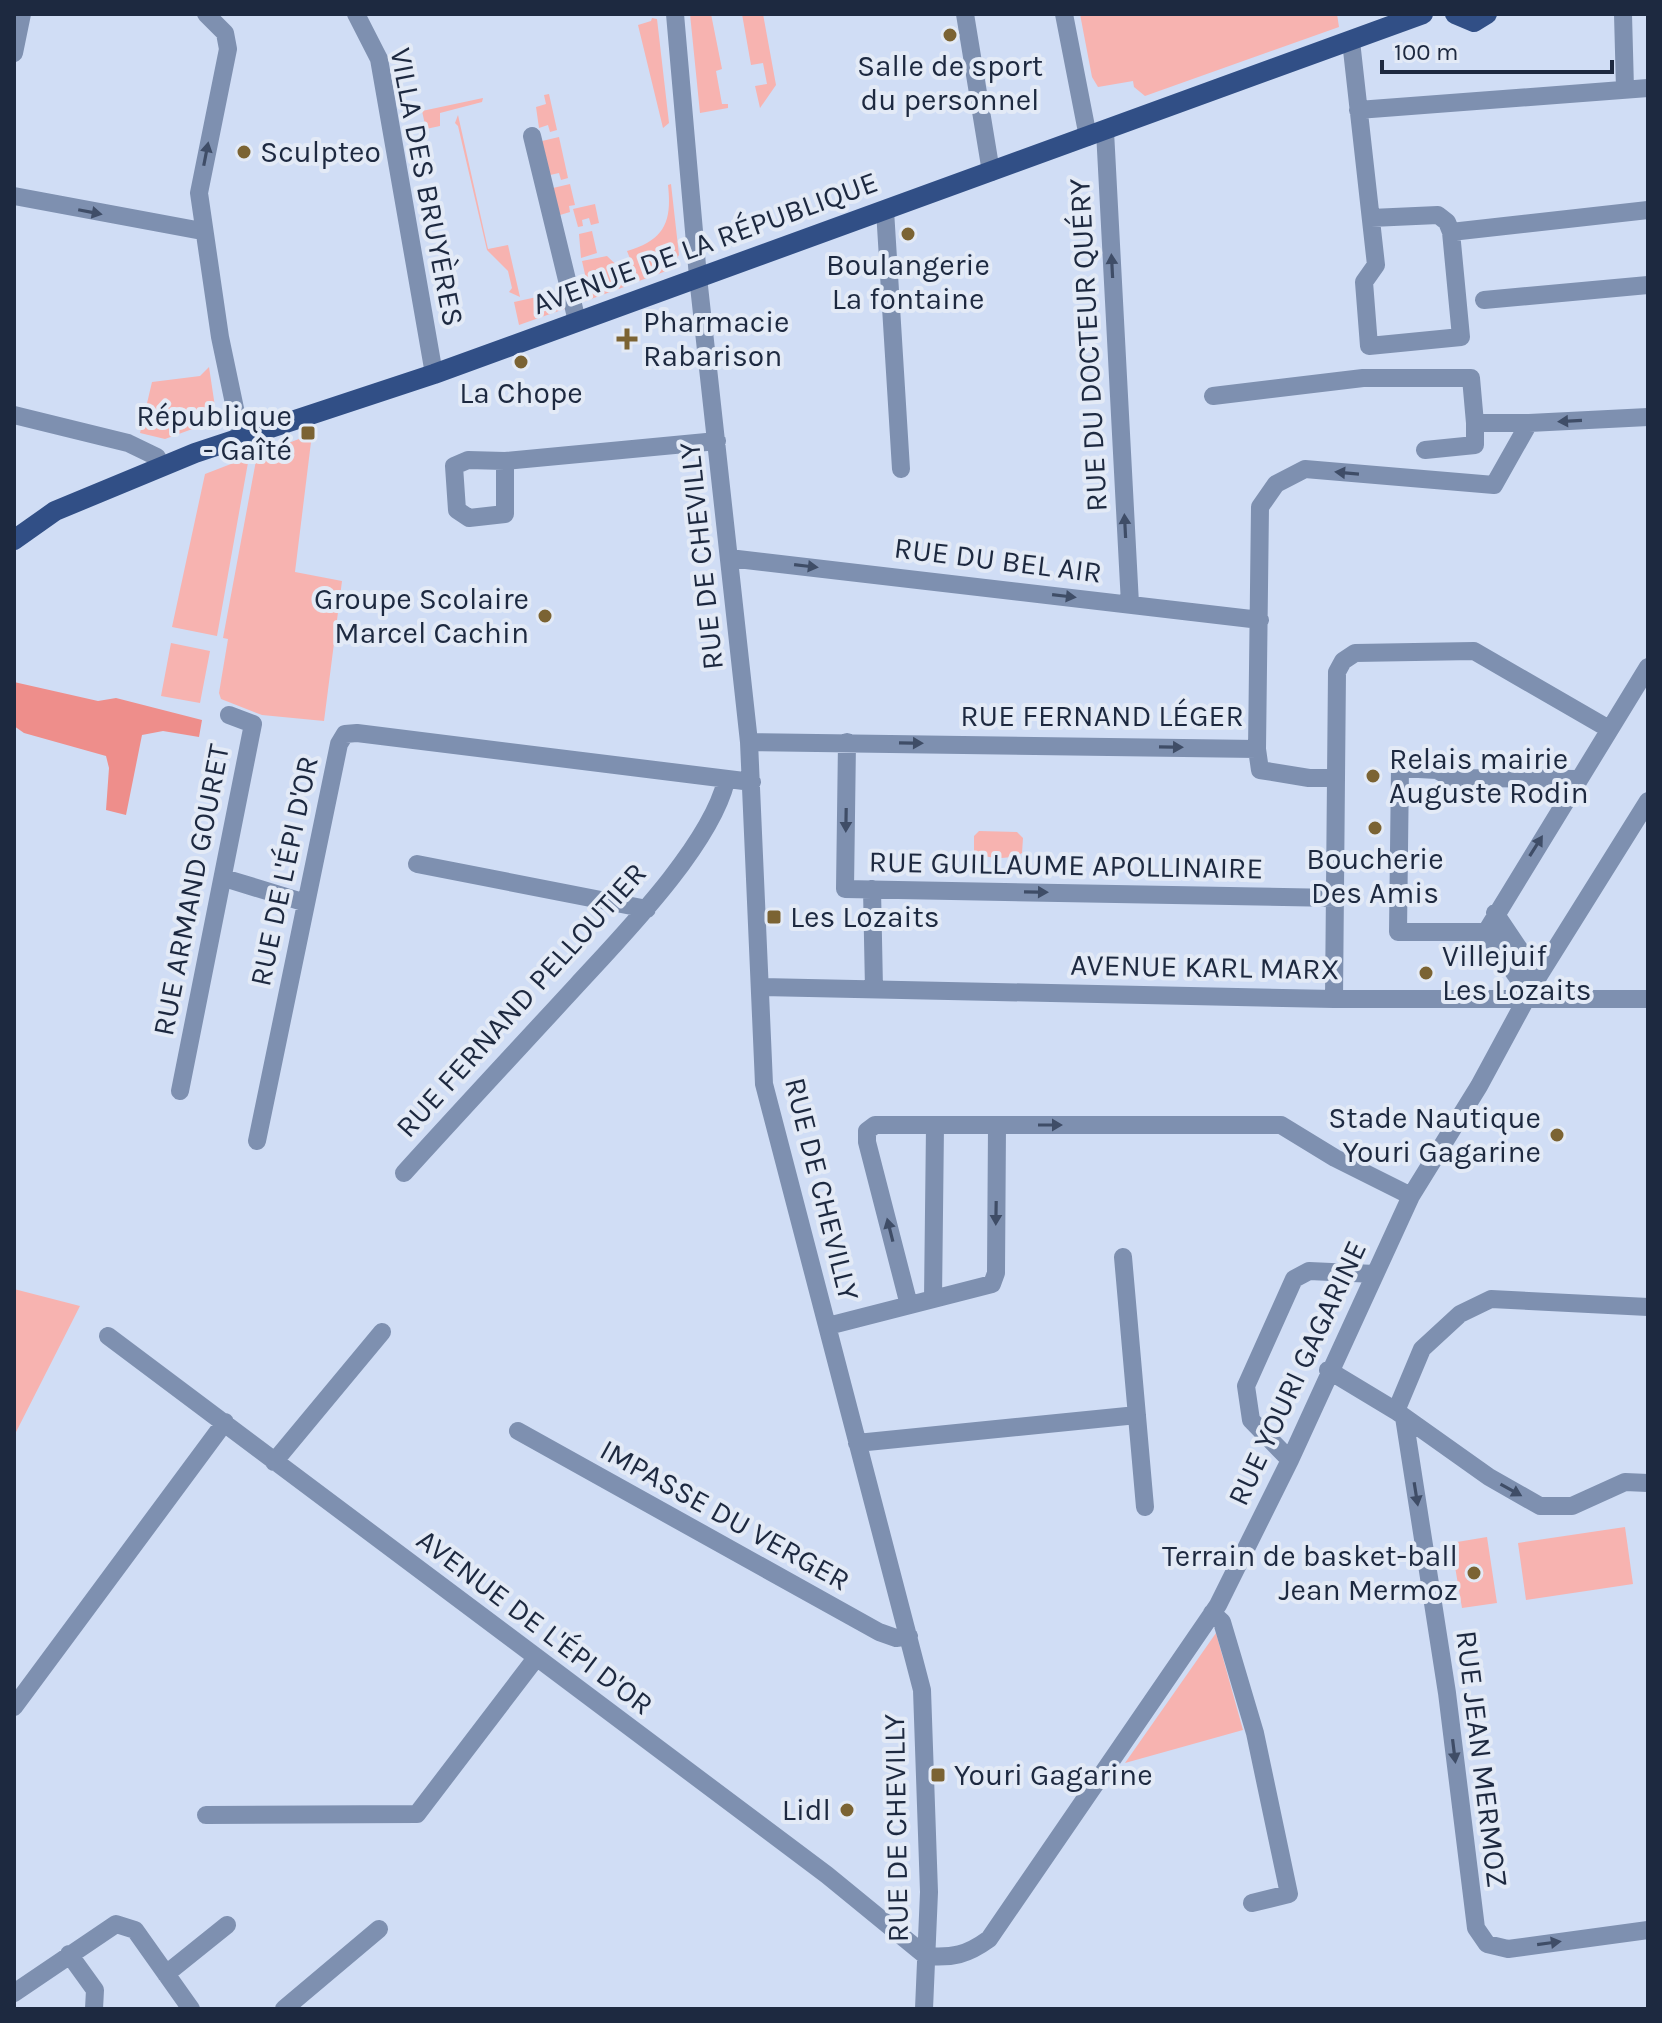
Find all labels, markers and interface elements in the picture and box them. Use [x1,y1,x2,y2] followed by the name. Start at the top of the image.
[1382,24,1612,74] scale bar
[941,26,959,44] marker: Salle de sport du personnel
[1394,38,1459,66] text: 100 m
[382,45,472,329] street label: VILLA DES BRUYÈRES
[857,48,1043,118] place label: Salle de sport du personnel
[260,134,381,170] place label: Sculpteo
[201,142,213,167] one-way arrow
[235,143,253,161] marker: Sculpteo
[527,164,883,322] street label: AVENUE DE LA RÉPUBLIQUE
[1061,177,1115,513] street label: RUE DU DOCTEUR QUÉRY
[78,206,103,218] one-way arrow
[899,225,917,243] marker: Boulangerie La fontaine
[826,247,990,317] place label: Boulangerie La fontaine
[1105,253,1118,278] one-way arrow
[643,304,789,374] place label: Pharmacie Rabarison
[618,330,636,348] marker: Pharmacie Rabarison
[512,353,530,371] marker: La Chope
[459,375,583,411] place label: La Chope
[136,398,292,468] place label: République - Gaîté
[1557,414,1582,427] one-way arrow
[299,424,317,442] marker: République - Gaîté
[671,440,731,672] street label: RUE DE CHEVILLY
[1334,466,1359,479] one-way arrow
[1119,513,1132,538] one-way arrow
[892,529,1104,591] street label: RUE DU BEL AIR
[794,560,819,573] one-way arrow
[314,581,529,651] place label: Groupe Scolaire Marcel Cachin
[1052,590,1077,603] one-way arrow
[536,607,554,625] marker: Groupe Scolaire Marcel Cachin
[960,698,1244,734] street label: RUE FERNAND LÉGER
[899,737,924,749] one-way arrow
[145,741,237,1039] street label: RUE ARMAND GOURET
[1159,741,1184,753] one-way arrow
[1389,741,1589,811] place label: Relais mairie Auguste Rodin
[242,753,326,989] street label: RUE DE L'ÉPI D'OR
[1364,767,1382,785] marker: Relais mairie Auguste Rodin
[840,808,852,833] one-way arrow
[1366,819,1384,837] marker: Boucherie Des Amis
[1529,835,1543,857] one-way arrow
[1306,841,1444,911] place label: Boucherie Des Amis
[868,844,1264,886] street label: RUE GUILLAUME APOLLINAIRE
[388,855,654,1145] street label: RUE FERNAND PELLOUTIER
[1024,886,1049,899] one-way arrow
[790,899,939,935] place label: Les Lozaits
[765,908,783,926] marker: Les Lozaits
[1442,938,1591,1008] place label: Villejuif Les Lozaits
[1070,947,1340,987] street label: AVENUE KARL MARX
[1417,964,1435,982] marker: Villejuif Les Lozaits
[777,1074,867,1305] street label: RUE DE CHEVILLY
[1328,1100,1541,1170] place label: Stade Nautique Youri Gagarine
[1038,1119,1063,1132] one-way arrow
[1548,1126,1566,1144] marker: Stade Nautique Youri Gagarine
[990,1201,1002,1226] one-way arrow
[883,1217,895,1242] one-way arrow
[1220,1235,1374,1511] street label: RUE YOURI GAGARINE
[594,1431,856,1599] street label: IMPASSE DU VERGER
[1410,1482,1423,1507] one-way arrow
[1499,1483,1522,1496] one-way arrow
[410,1521,660,1723] street label: AVENUE DE L'ÉPI D'OR
[1162,1538,1458,1608] place label: Terrain de basket-ball Jean Mermoz
[1465,1564,1483,1582] marker: Terrain de basket-ball Jean Mermoz
[1448,1628,1516,1890] street label: RUE JEAN MERMOZ
[876,1713,916,1943] street label: RUE DE CHEVILLY
[1448,1739,1461,1764] one-way arrow
[954,1757,1153,1793] place label: Youri Gagarine
[929,1766,947,1784] marker: Youri Gagarine
[782,1792,831,1828] place label: Lidl
[838,1801,856,1819] marker: Lidl
[1537,1937,1562,1950] one-way arrow

